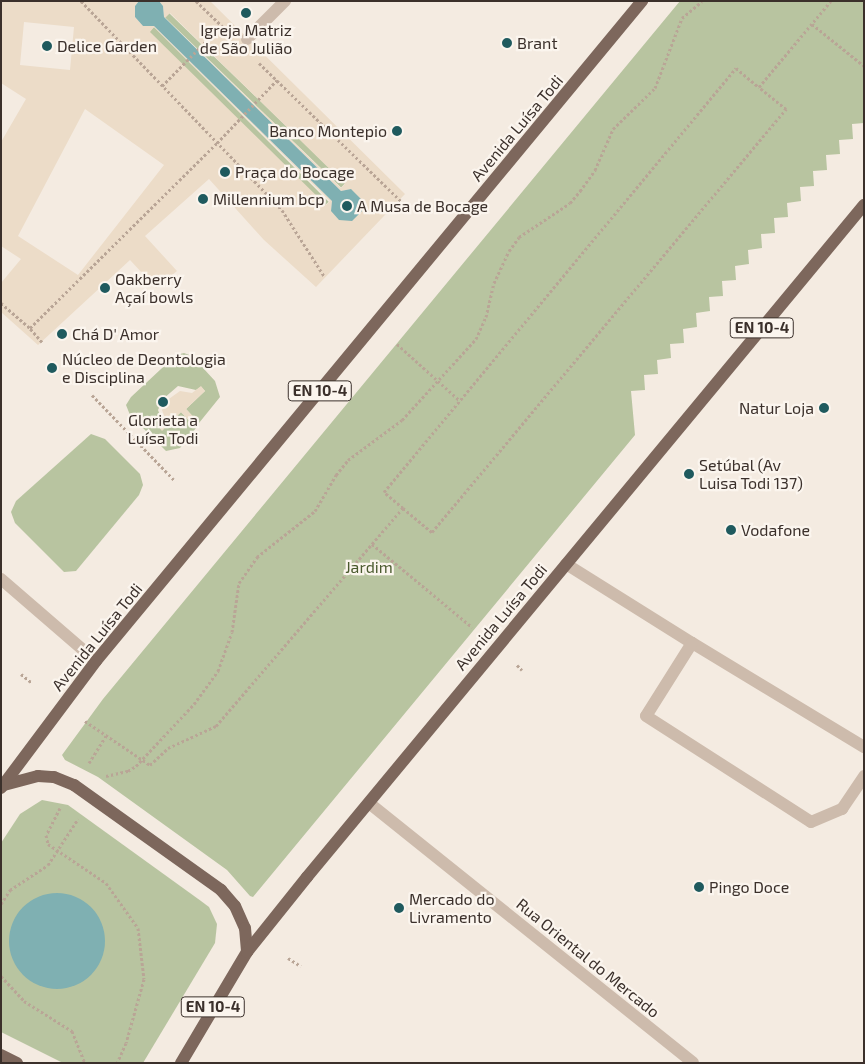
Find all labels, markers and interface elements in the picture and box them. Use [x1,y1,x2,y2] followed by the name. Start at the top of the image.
[240,7,252,19] marker: Igreja Matriz de São Julião
[200,20,292,58] place label: Igreja Matriz de São Julião
[517,33,558,53] place label: Brant
[57,36,157,56] place label: Delice Garden
[501,37,513,49] marker: Brant
[41,40,53,52] marker: Delice Garden
[467,71,567,185] street label: Avenida Luísa Todi
[269,121,387,141] place label: Banco Montepio
[391,125,403,137] marker: Banco Montepio
[235,162,355,182] place label: Praça do Bocage
[219,166,231,178] marker: Praça do Bocage
[213,189,325,209] place label: Millennium bcp
[197,193,209,205] marker: Millennium bcp
[357,196,489,216] place label: A Musa de Bocage
[341,200,353,212] marker: A Musa de Bocage
[115,269,193,307] place label: Oakberry Açaí bowls
[99,282,111,294] marker: Oakberry Açaí bowls
[730,316,794,340] road number: EN 10-4
[72,324,160,344] place label: Chá D' Amor
[56,328,68,340] marker: Chá D' Amor
[62,349,226,387] place label: Núcleo de Deontologia e Disciplina
[46,362,58,374] marker: Núcleo de Deontologia e Disciplina
[288,378,352,404] road number: EN 10-4
[157,396,169,408] marker: Glorieta a Luísa Todi
[739,398,814,418] place label: Natur Loja
[818,402,830,414] marker: Natur Loja
[127,410,199,448] place label: Glorieta a Luísa Todi
[699,455,803,493] place label: Setúbal (Av Luisa Todi 137)
[683,468,695,480] marker: Setúbal (Av Luisa Todi 137)
[741,520,810,540] place label: Vodafone
[725,524,737,536] marker: Vodafone
[345,557,393,577] park label: Jardim
[451,560,551,674] street label: Avenida Luísa Todi
[48,579,146,695] street label: Avenida Luísa Todi
[709,877,789,897] place label: Pingo Doce
[693,881,705,893] marker: Pingo Doce
[409,889,495,927] place label: Mercado do Livramento
[512,894,664,1022] street label: Rua Oriental do Mercado
[393,902,405,914] marker: Mercado do Livramento
[180,994,246,1020] road number: EN 10-4

